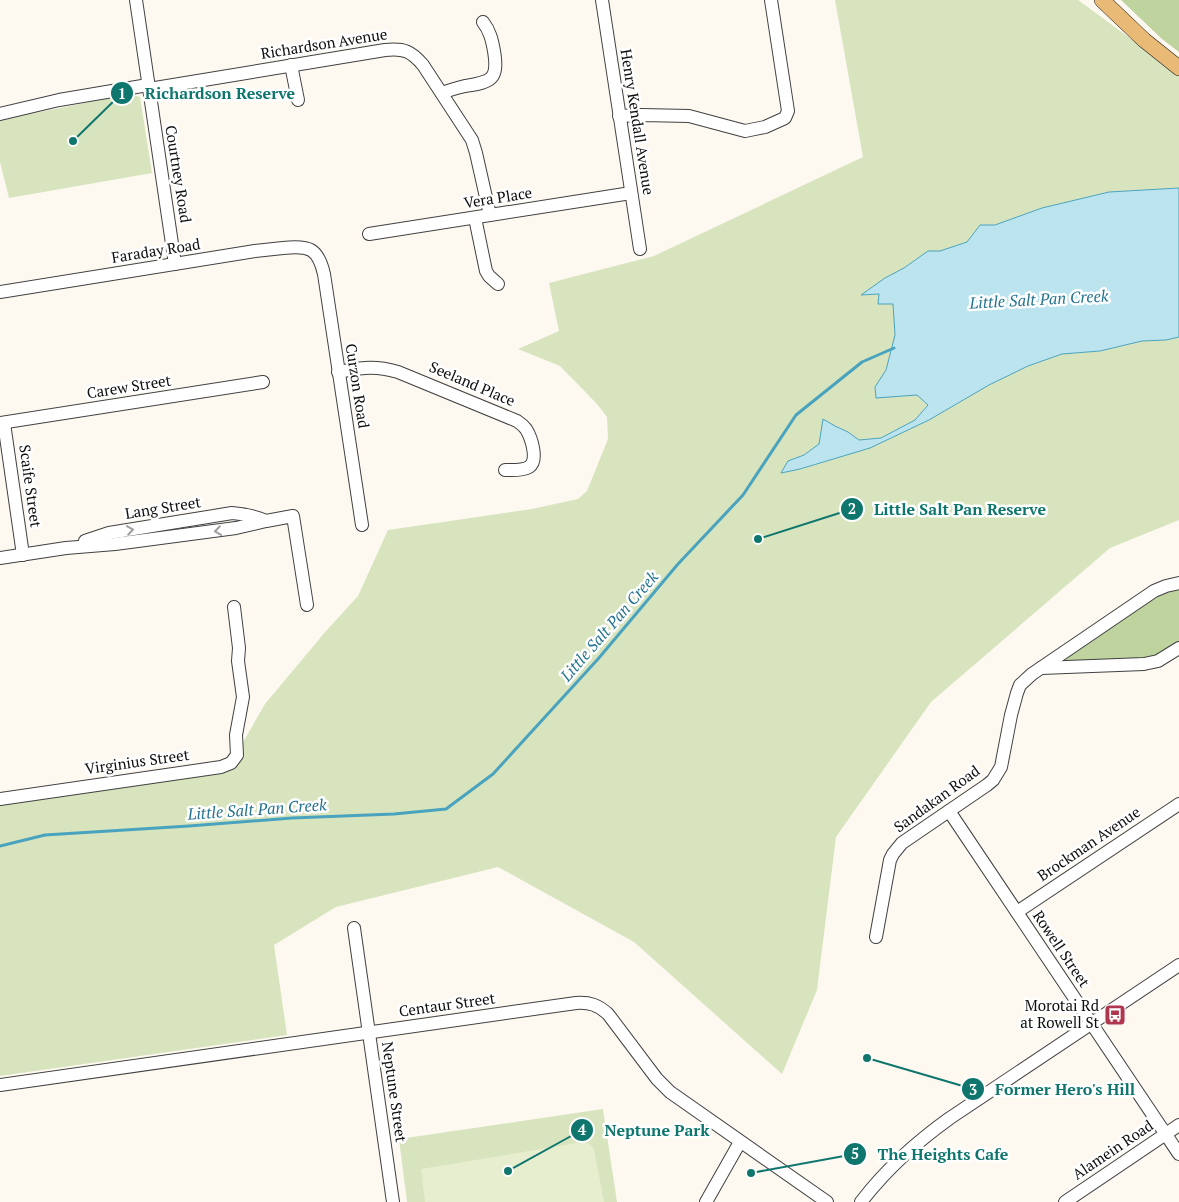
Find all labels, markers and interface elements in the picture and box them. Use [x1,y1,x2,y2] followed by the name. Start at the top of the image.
[259,23,388,63] street label: Richardson Avenue
[617,47,659,196] street label: Henry Kendall Avenue
[110,78,305,109] callout: Richardson Reserve
[145,82,296,104] text: Richardson Reserve
[118,83,126,103] text: 1
[161,124,197,224] street label: Courtney Road
[462,182,533,212] street label: Vera Place
[110,233,202,267] street label: Faraday Road
[968,284,1109,314] water label: Little Salt Pan Creek
[341,342,375,430] street label: Curzon Road
[426,356,518,410] street label: Seeland Place
[85,369,173,403] street label: Carew Street
[15,443,47,529] street label: Scaife Street
[124,491,203,523] street label: Lang Street
[839,494,1057,525] callout: Little Salt Pan Reserve
[848,498,856,518] text: 2
[874,498,1047,520] text: Little Salt Pan Reserve
[126,525,134,536] one-way arrow
[214,525,222,536] one-way arrow
[554,566,663,686] water label: Little Salt Pan Creek
[83,744,191,778] street label: Virginius Street
[889,760,983,836] street label: Sandakan Road
[186,793,327,825] water label: Little Salt Pan Creek
[1033,801,1144,885] street label: Brockman Avenue
[1029,906,1095,991] street label: Rowell Street
[397,987,497,1021] street label: Centaur Street
[1020,995,1099,1032] place label: Morotai Rd at Rowell St
[1103,1003,1127,1027] bus stop icon: Morotai Rd at Rowell St
[378,1040,412,1144] street label: Neptune Street
[960,1074,1145,1105] callout: Former Hero's Hill
[995,1078,1135,1100] text: Former Hero's Hill
[969,1079,977,1099] text: 3
[569,1115,720,1146] callout: Neptune Park
[1068,1115,1157,1184] street label: Alamein Road
[578,1119,587,1139] text: 4
[604,1119,710,1141] text: Neptune Park
[842,1139,1018,1170] callout: The Heights Cafe
[851,1143,859,1163] text: 5
[878,1143,1009,1165] text: The Heights Cafe

